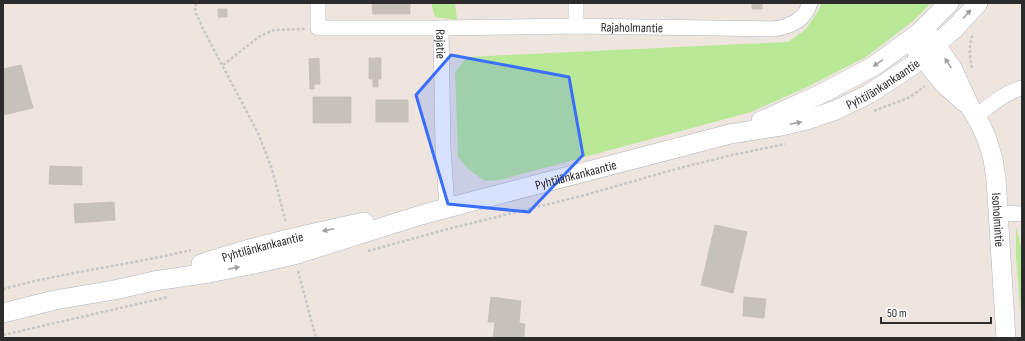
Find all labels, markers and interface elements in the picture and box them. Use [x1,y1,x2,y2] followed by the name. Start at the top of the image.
[963,9,972,20] one-way arrow
[601,19,663,36] street label: Rajaholmantie
[432,29,449,59] street label: Rajatie
[843,56,923,113] street label: Pyhtilänkankaantie
[944,57,952,68] one-way arrow
[872,59,883,67] one-way arrow
[790,119,802,125] one-way arrow
[533,157,618,194] street label: Pyhtilänkankaantie
[988,192,1007,247] street label: Isoholmintie
[321,227,334,233] one-way arrow
[220,229,305,266] street label: Pyhtilänkankaantie
[228,265,240,271] one-way arrow
[881,299,991,325] scale bar
[887,306,907,321] text: 50 m

